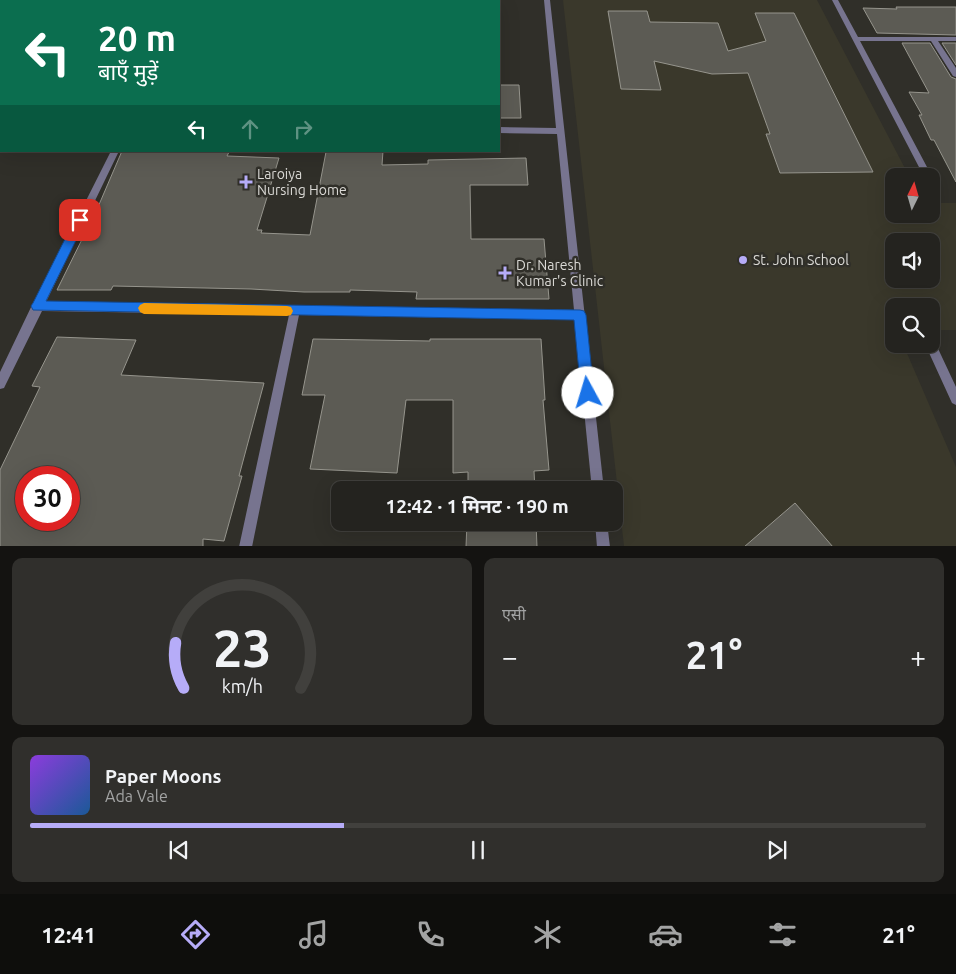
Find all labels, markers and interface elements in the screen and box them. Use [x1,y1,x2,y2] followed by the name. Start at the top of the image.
[98,18,176,58] text: 20 m
[15,20,80,85] icon: left
[98,59,158,84] text: बाएँ मुड़ें
[183,115,211,143] icon: left
[236,115,264,143] icon: ahead
[289,115,317,143] icon: right
[257,166,347,198] place label: Laroiya Nursing Home
[885,168,940,222] north arrow
[885,168,940,353] map controls
[239,175,253,189] marker: Laroiya Nursing Home
[59,199,101,241] pin
[66,206,94,234] icon: arrive
[885,233,940,288] button: sound
[753,252,849,268] place label: St. John School
[737,254,749,266] marker: St. John School
[516,257,604,289] place label: Dr. Naresh Kumar's Clinic
[498,266,512,280] marker: Dr. Naresh Kumar's Clinic
[885,298,940,353] button: search
[561,366,613,418] position arrow
[15,466,80,531] speed limit sign: 30
[385,495,569,517] text: 12:42 · 1 मिनट · 190 m
[502,605,526,623] text: एसी
[213,619,271,677] text: 23
[686,634,742,676] text: 21°
[502,641,518,672] text: −
[910,641,926,672] text: +
[221,676,263,696] text: km/h
[105,765,222,787] text: Paper Moons
[105,787,168,805] text: Ada Vale
[165,836,193,864] icon: previous
[464,836,492,864] icon: pause
[763,836,791,864] icon: next
[178,917,213,952] icon: directions
[296,917,331,952] icon: music
[413,917,448,952] icon: phone
[530,917,565,952] icon: climate
[648,917,683,952] icon: car
[765,917,800,952] icon: filters
[41,922,96,947] text: 12:41
[882,922,915,947] text: 21°

